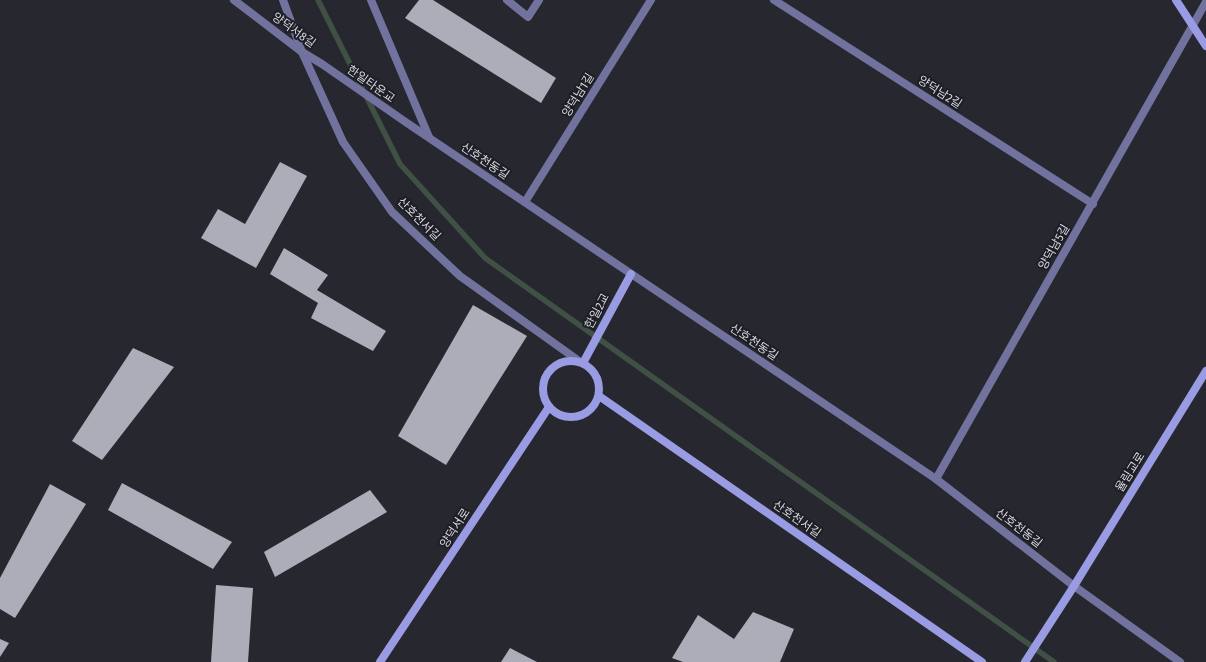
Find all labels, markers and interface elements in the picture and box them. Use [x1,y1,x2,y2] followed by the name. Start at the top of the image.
[270,10,318,50] street label: 양덕서8길
[344,62,398,106] street label: 한일타운교
[559,71,597,119] street label: 양덕남1길
[915,73,965,111] street label: 양덕남2길
[458,140,512,182] street label: 산호천동길
[395,195,443,243] street label: 산호천서길
[1036,222,1072,272] street label: 양덕남5길
[582,291,612,331] street label: 한일2교
[727,321,781,363] street label: 산호천동길
[1112,450,1148,494] street label: 율림교로
[770,497,824,541] street label: 산호천서길
[993,505,1045,551] street label: 산호천동길
[437,506,473,550] street label: 양덕서로

